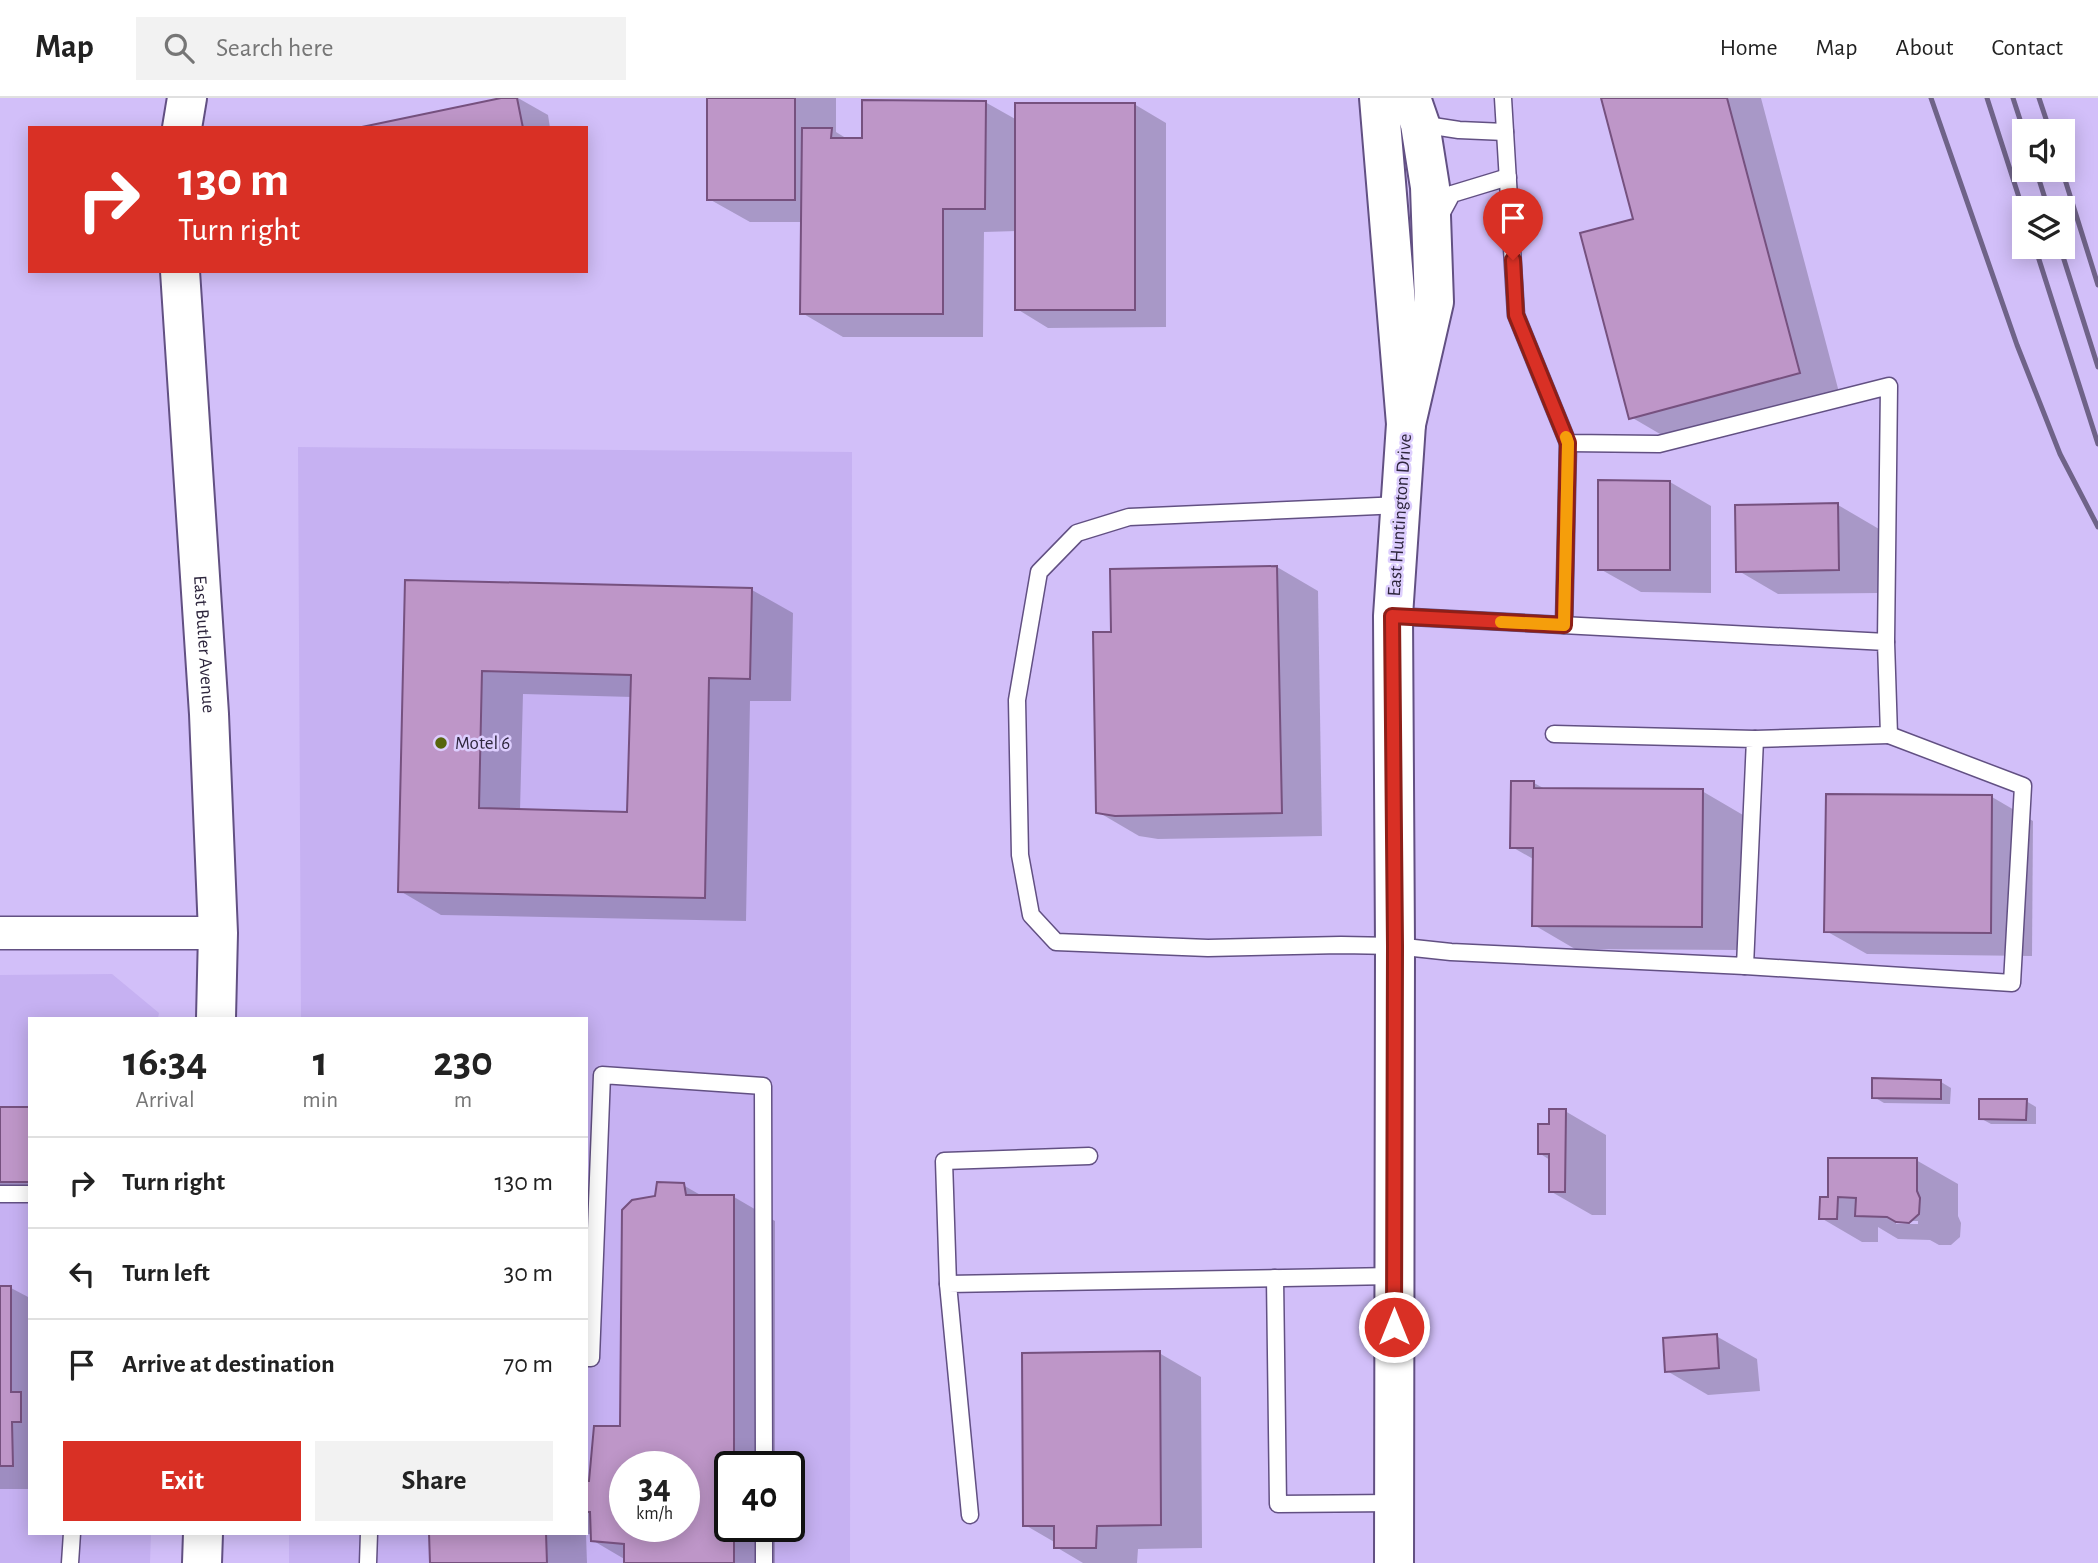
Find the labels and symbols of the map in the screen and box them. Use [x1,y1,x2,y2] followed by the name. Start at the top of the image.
[1483,188,1543,260] pin
[1385,433,1415,597] street label: East Huntington Drive
[190,575,218,714] street label: East Butler Avenue
[455,734,510,753] place label: Motel 6
[433,735,449,751] marker: Motel 6
[1357,1290,1431,1364] position arrow
[714,1451,805,1542] speed limit sign: 40

